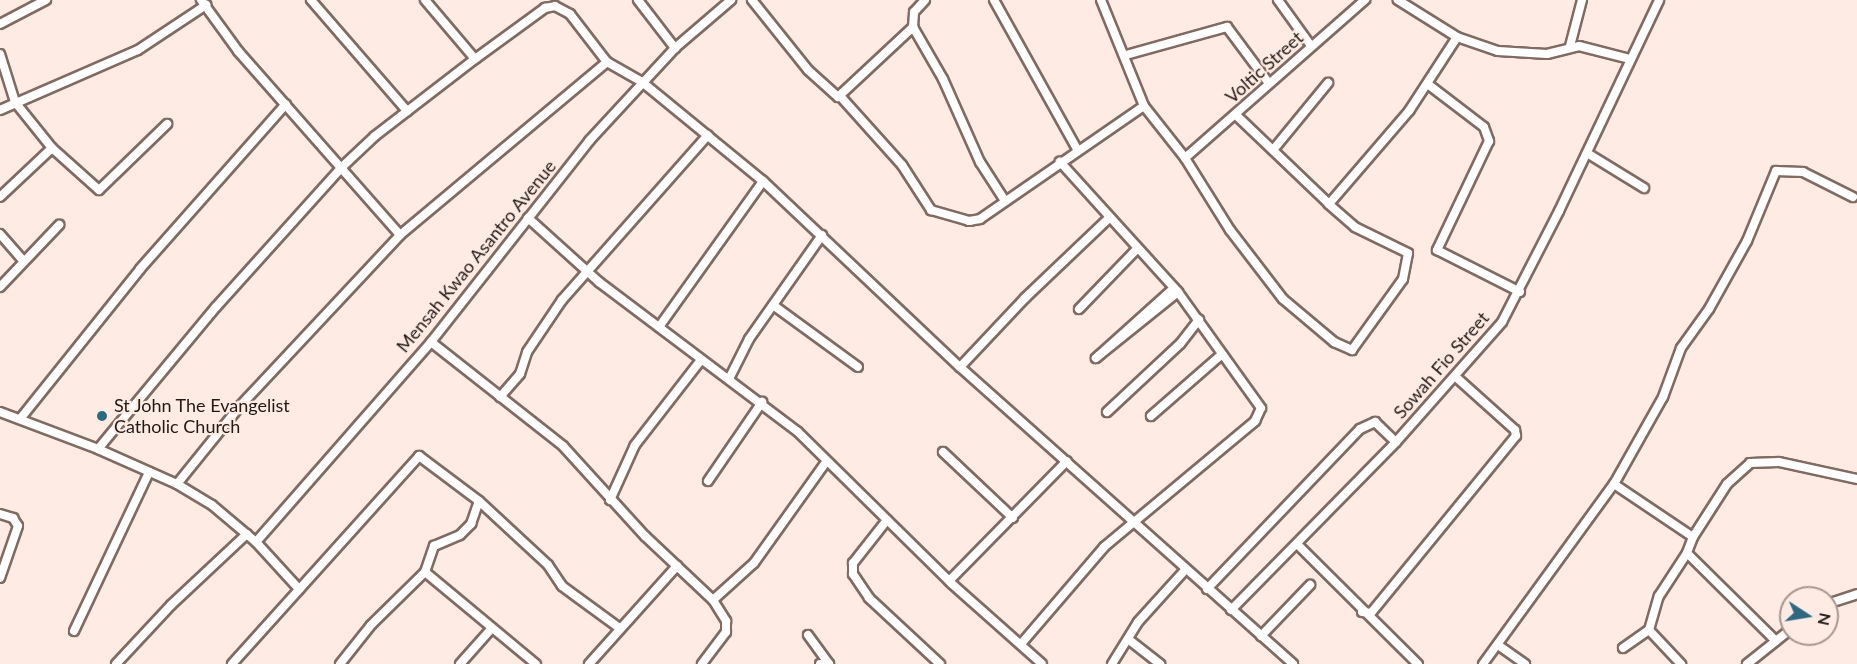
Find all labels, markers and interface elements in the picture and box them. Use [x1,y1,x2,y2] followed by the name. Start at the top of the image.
[1221,27,1307,107] street label: Voltic Street
[391,155,561,357] street label: Mensah Kwao Asantro Avenue
[1389,307,1493,423] street label: Sowah Fio Street
[114,395,291,438] place label: St John The Evangelist Catholic Church
[95,409,109,423] marker: St John The Evangelist Catholic Church
[1779,586,1839,646] north arrow
[1815,611,1836,627] text: N

